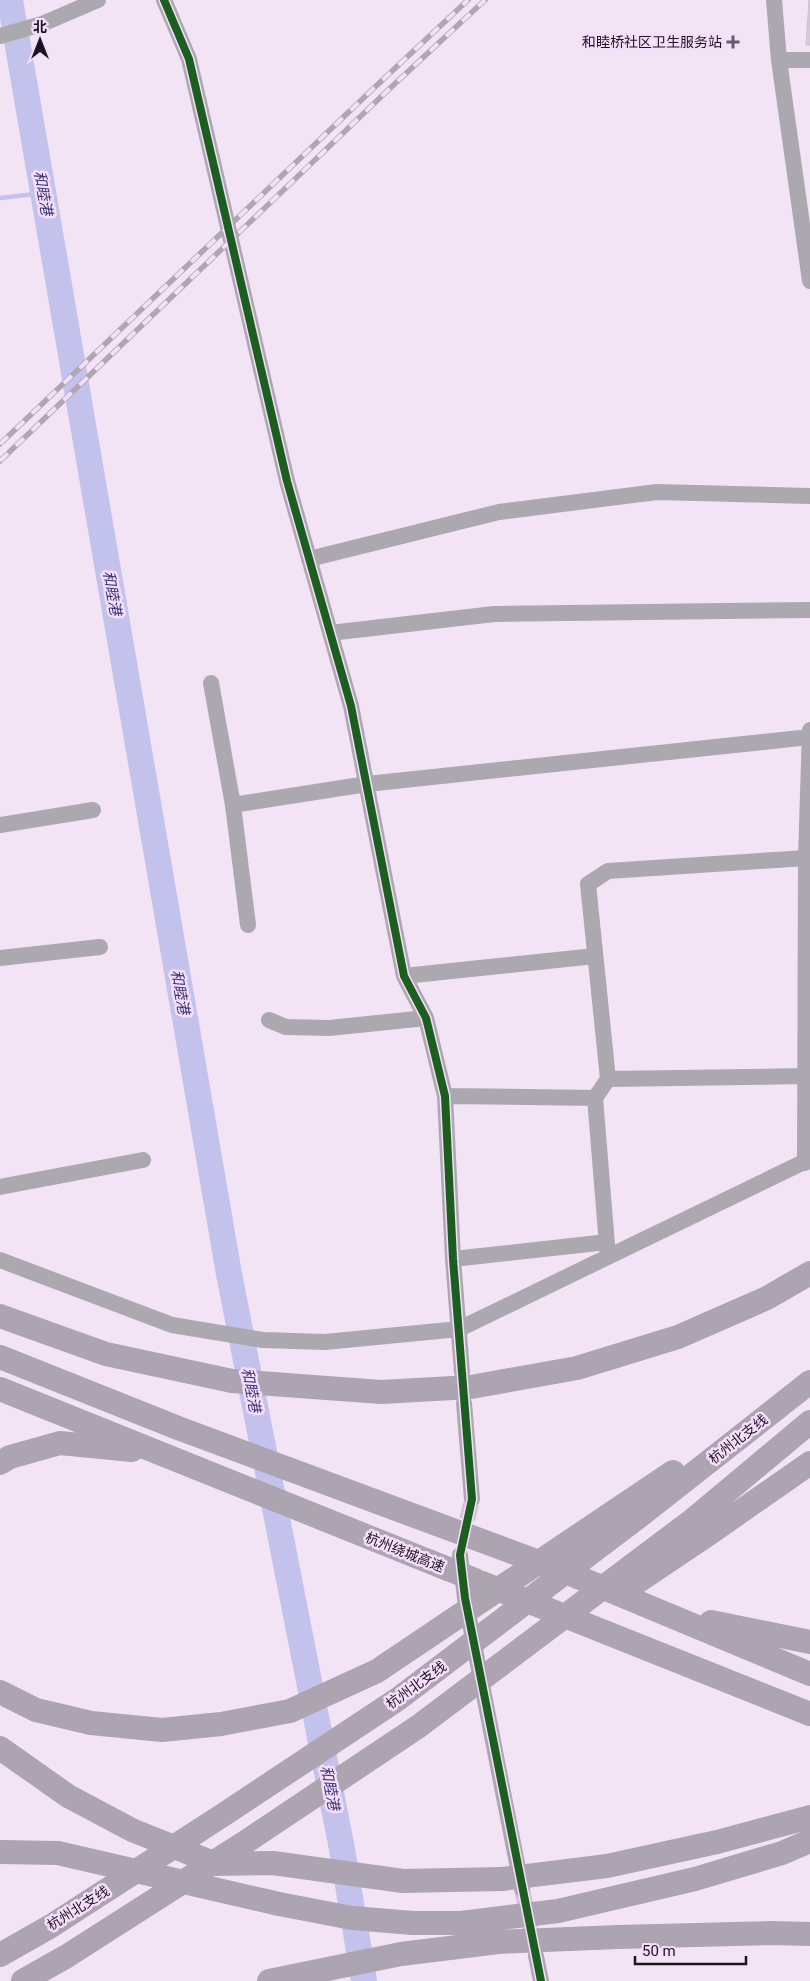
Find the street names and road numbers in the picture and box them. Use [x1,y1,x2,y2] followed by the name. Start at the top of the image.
[705,1411,771,1467] street label: 杭州北支线
[363,1529,447,1575] street label: 杭州绕城高速
[383,1658,449,1712] street label: 杭州北支线
[44,1883,112,1933] street label: 杭州北支线

